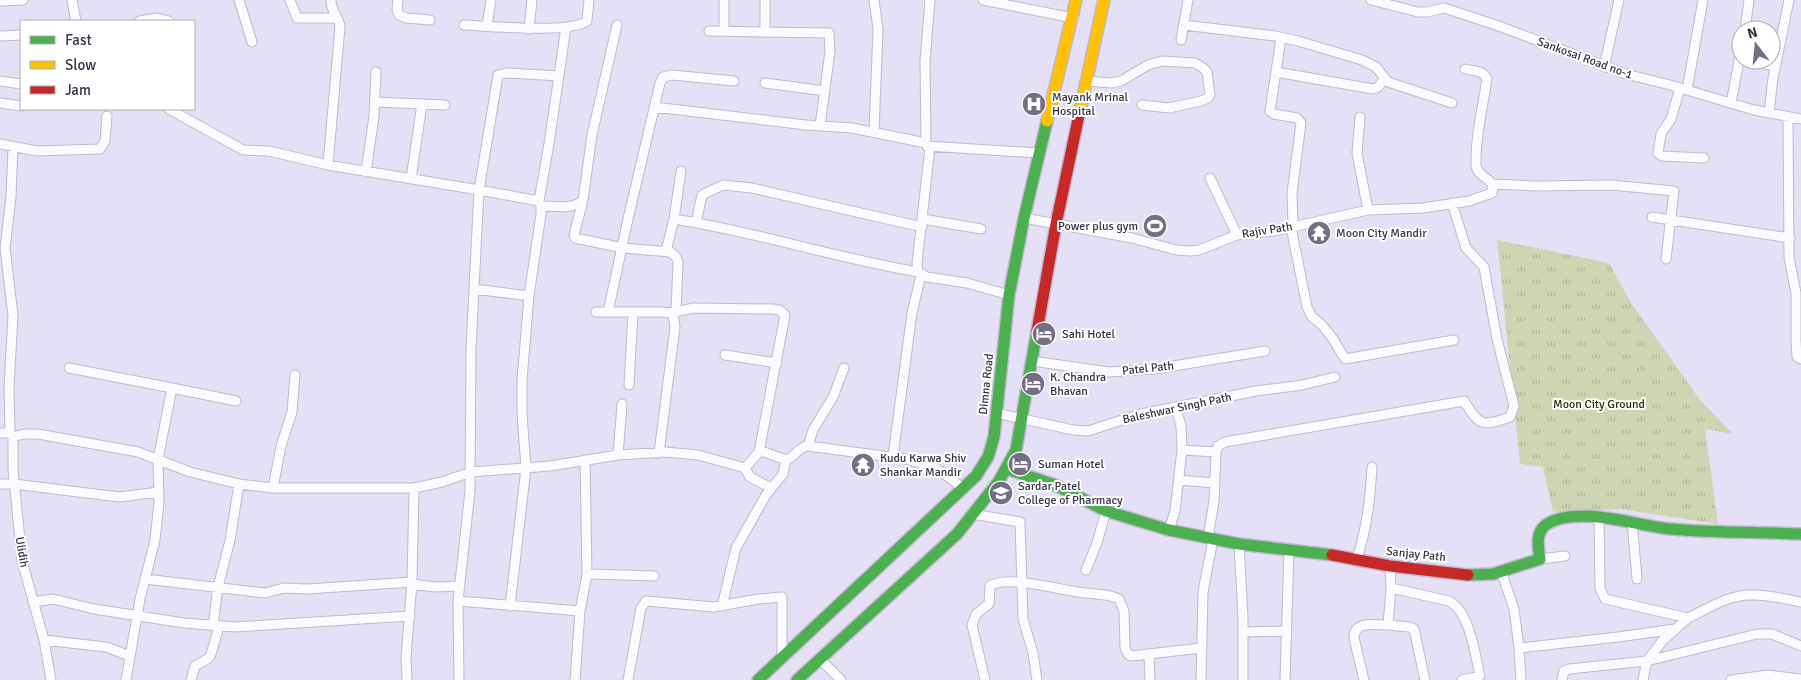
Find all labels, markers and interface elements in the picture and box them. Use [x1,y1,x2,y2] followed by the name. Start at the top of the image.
[20,20,195,110] legend
[1731,20,1781,70] north arrow
[1746,23,1760,42] text: N
[65,31,92,49] text: Fast
[1535,34,1635,83] street label: Sankosai Road no-1
[65,56,96,74] text: Slow
[65,81,91,99] text: Jam
[1052,90,1129,119] place label: Mayank Mrinal Hospital
[1021,91,1047,117] hospital icon: Mayank Mrinal Hospital
[1142,213,1168,239] sports icon: Power plus gym
[1058,219,1138,234] place label: Power plus gym
[1241,219,1293,242] street label: Rajiv Path
[1306,220,1332,246] temple icon: Moon City Mandir
[1336,226,1427,241] place label: Moon City Mandir
[1031,321,1057,347] hotel icon: Sahi Hotel
[1062,327,1115,342] place label: Sahi Hotel
[976,353,997,415] street label: Dimna Road
[1121,358,1175,379] street label: Patel Path
[1050,370,1106,399] place label: K. Chandra Bhavan
[1020,371,1046,397] hotel icon: K. Chandra Bhavan
[1121,390,1233,427] street label: Baleshwar Singh Path
[1553,397,1645,412] park label: Moon City Ground
[880,451,967,480] place label: Kudu Karwa Shiv Shankar Mandir
[1007,451,1033,477] hotel icon: Suman Hotel
[850,452,876,478] temple icon: Kudu Karwa Shiv Shankar Mandir
[1038,457,1104,472] place label: Suman Hotel
[1018,479,1123,508] place label: Sardar Patel College of Pharmacy
[988,480,1014,506] school or university icon: Sardar Patel College of Pharmacy
[11,536,32,569] street label: Ulidih
[1385,544,1447,565] street label: Sanjay Path

